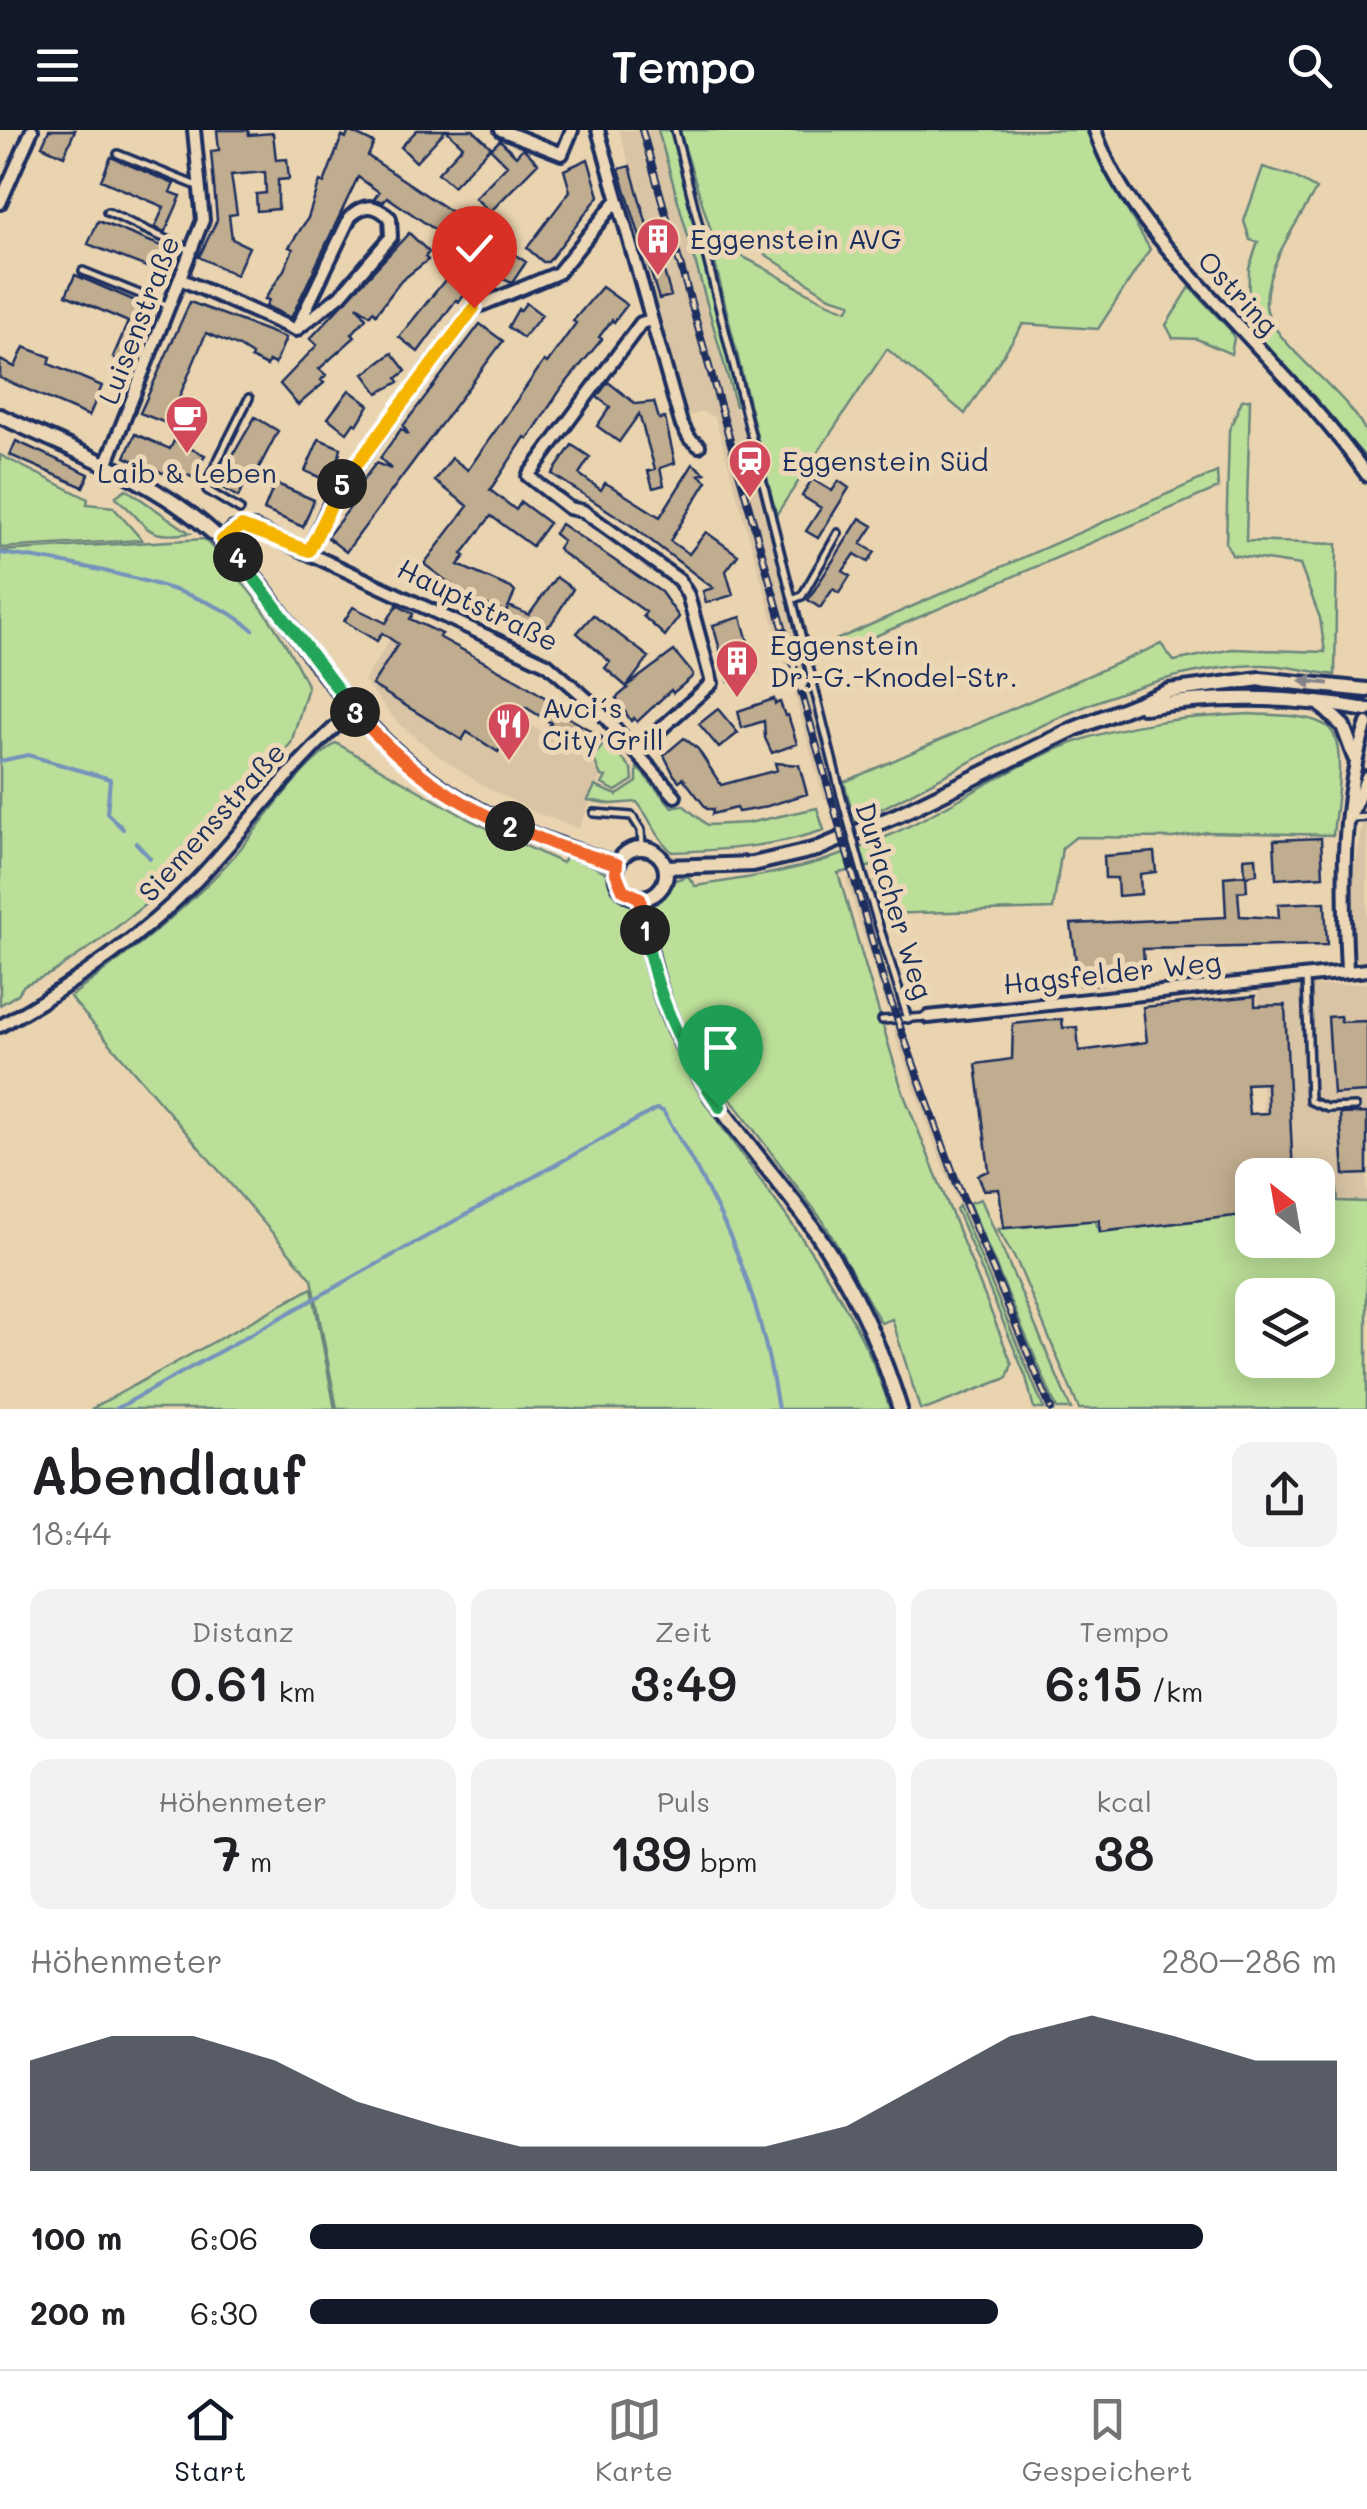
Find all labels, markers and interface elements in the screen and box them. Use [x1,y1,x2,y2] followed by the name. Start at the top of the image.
[611,36,756,94] text: Tempo
[30,38,85,93] icon: menu
[1282,38,1337,93] icon: search
[432,206,517,309] pin
[635,216,681,277] building icon: Eggenstein AVG
[690,220,902,256] place label: Eggenstein AVG
[447,221,502,276] icon: check
[89,230,187,409] street label: Luisenstraße
[1191,243,1287,342] street label: Ostring
[164,394,210,455] cafe icon: Laib & Leben
[727,438,773,499] station icon: Eggenstein Süd
[782,442,989,478] place label: Eggenstein Süd
[97,454,277,490] place label: Laib & Leben
[317,459,367,509] pin: 5
[334,466,350,502] text: 5
[213,532,263,582] pin: 4
[229,539,247,575] text: 4
[392,550,565,659] street label: Hauptstraße
[770,626,1018,694] place label: Eggenstein Dr.-G.-Knodel-Str.
[714,638,760,699] building icon: Eggenstein Dr.-G.-Knodel-Str.
[1297,674,1329,690] one-way arrow
[330,687,380,737] pin: 3
[542,689,664,757] place label: Avci´s City Grill
[347,694,363,730] text: 3
[486,701,532,762] restaurant icon: Avci´s City Grill
[130,734,293,909] street label: Siemensstraße
[848,798,942,1003] street label: Durlacher Weg
[485,801,535,851] pin: 2
[502,808,518,844] text: 2
[620,905,670,955] pin: 1
[639,912,651,948] text: 1
[1001,943,1223,1001] street label: Hagsfelder Weg
[678,1005,763,1108] pin
[693,1020,748,1075] icon: arrive
[1235,1158,1335,1258] north arrow
[1235,1158,1335,1378] map controls
[1235,1278,1335,1378] button: layers
[30,1437,305,1509] text: Abendlauf
[1232,1442,1337,1547] button: share
[30,1511,111,1553] text: 18:44
[192,1613,294,1649] text: Distanz
[655,1613,712,1649] text: Zeit
[1080,1613,1169,1649] text: Tempo
[170,1649,269,1715] text: 0.61
[630,1649,737,1715] text: 3:49
[1045,1649,1142,1715] text: 6:15
[269,1673,316,1709] text: km
[1142,1673,1203,1709] text: /km
[159,1783,327,1819] text: Höhenmeter
[657,1783,710,1819] text: Puls
[1096,1783,1152,1819] text: kcal
[213,1819,241,1885] text: 7
[609,1819,691,1885] text: 139
[1094,1819,1154,1885] text: 38
[241,1843,272,1879] text: m
[691,1843,758,1879] text: bpm
[30,1939,223,1981] text: Höhenmeter
[1162,1939,1337,1981] text: 280–286 m
[30,2216,122,2258] text: 100 m
[190,2216,258,2258] text: 6:06
[30,2291,126,2333] text: 200 m
[190,2291,258,2333] text: 6:30
[174,2392,246,2488] tab: Start
[595,2392,673,2488] tab: Karte
[1022,2392,1193,2488] tab: Gespeichert

